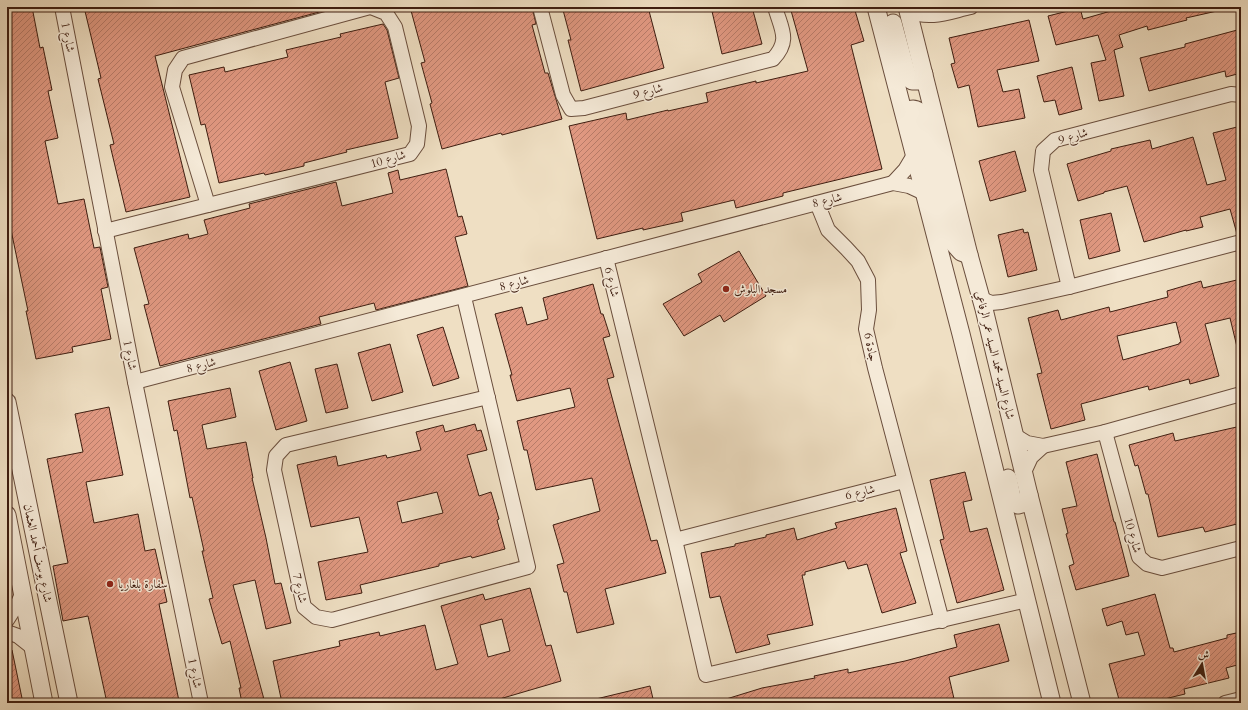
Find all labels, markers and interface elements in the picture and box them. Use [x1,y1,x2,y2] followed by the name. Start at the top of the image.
[54,21,79,54] street label: شارع 1
[631,79,666,106] street label: شارع 9
[1056,124,1091,151] street label: شارع 9
[368,146,409,175] street label: شارع 10
[810,189,844,214] street label: شارع 8
[598,265,623,299] street label: شارع 6
[497,271,532,298] street label: شارع 8
[734,281,787,297] place label: مسجد البلوش
[721,284,731,294] marker: مسجد البلوش
[968,289,1019,422] street label: شارع السيد محمد السيد عمر الرفاعي
[860,331,882,363] street label: جادة 6
[116,339,141,372] street label: شارع 1
[184,353,219,380] street label: شارع 8
[843,481,877,506] street label: شارع 6
[17,502,56,604] street label: شارع يوسف أحمد العثمان
[1117,515,1146,556] street label: شارع 10
[286,571,311,605] street label: شارع 7
[118,576,168,592] place label: سفارة بلغاريا
[105,579,115,589] marker: سفارة بلغاريا
[1182,644,1222,684] north arrow
[1197,646,1211,663] text: ش
[181,657,206,690] street label: شارع 1

